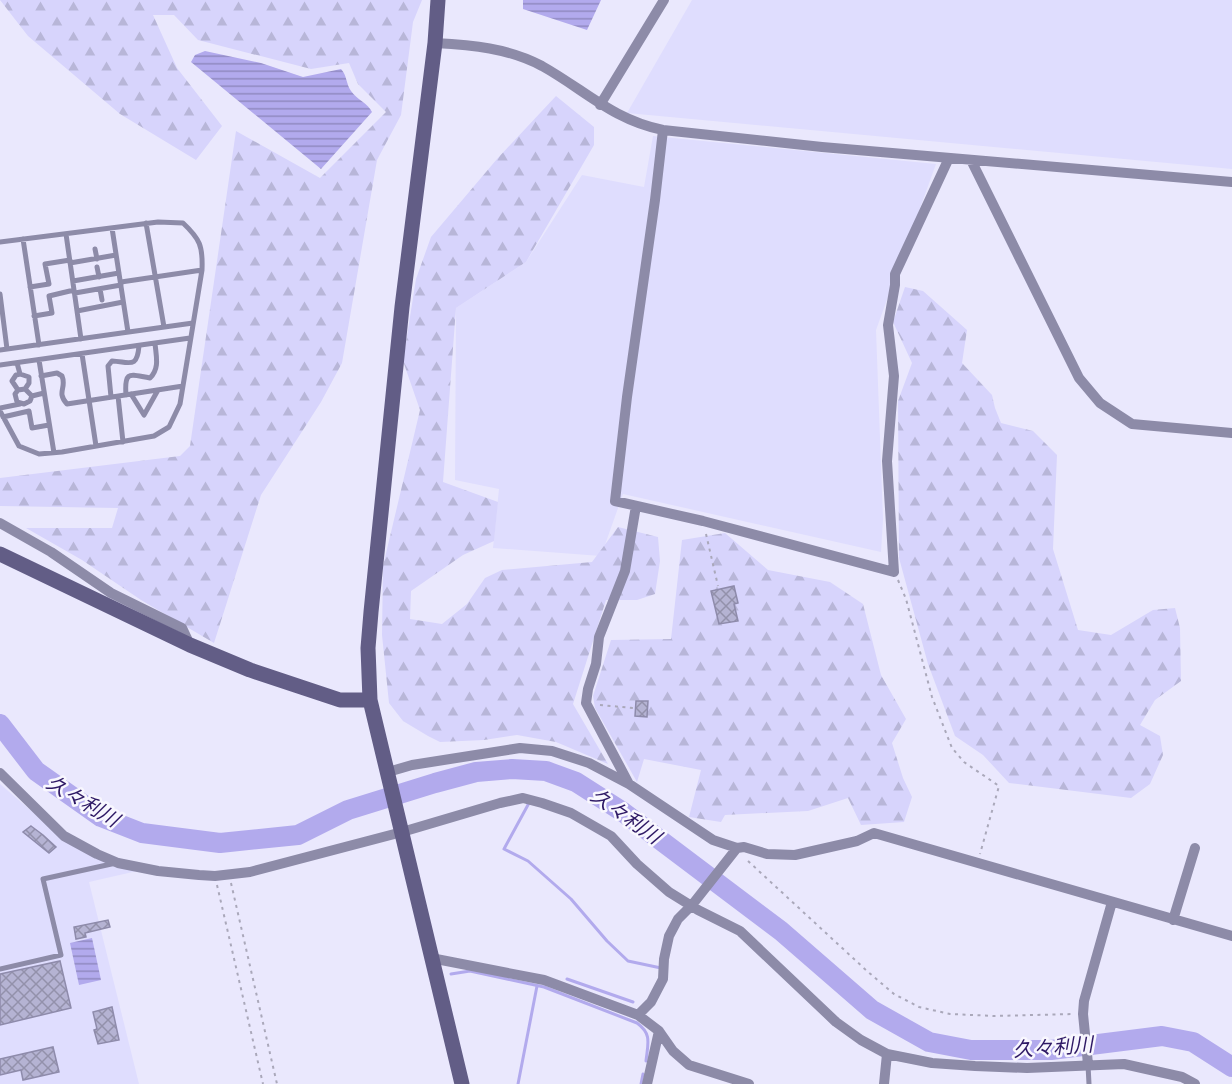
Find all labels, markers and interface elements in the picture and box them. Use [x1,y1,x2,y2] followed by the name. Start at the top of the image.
[42,769,126,835] water label: 久々利川
[585,782,668,852] water label: 久々利川
[1012,1031,1096,1064] water label: 久々利川

